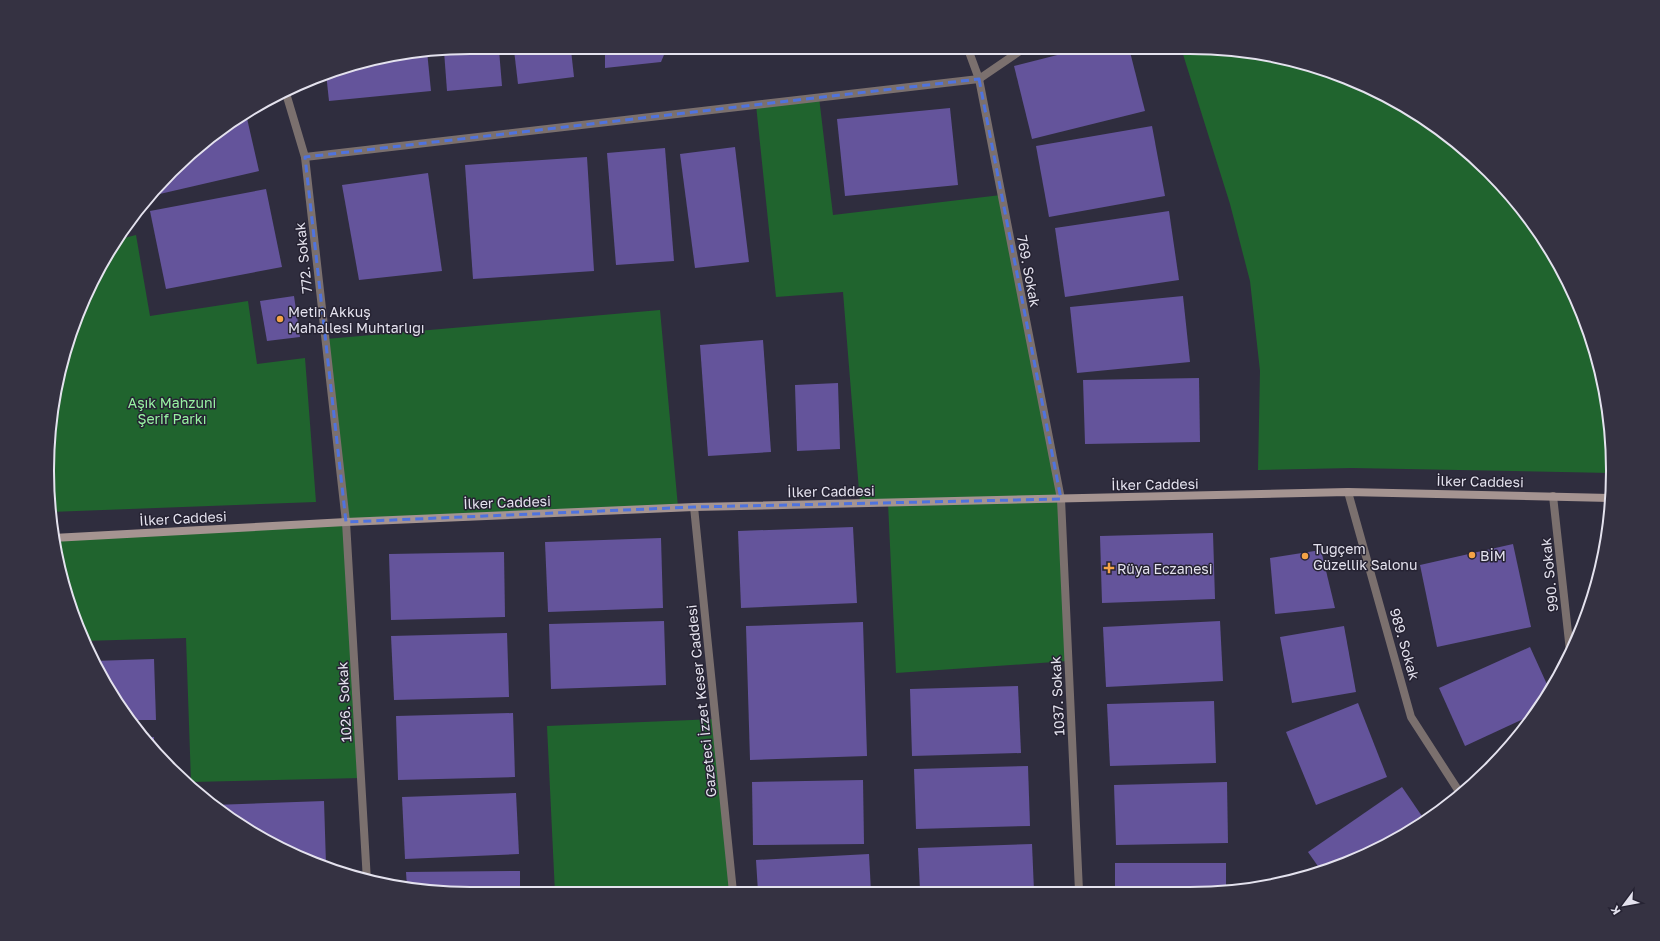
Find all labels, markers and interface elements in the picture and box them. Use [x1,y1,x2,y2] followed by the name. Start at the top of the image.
[291,221,315,295] street label: 772. Sokak
[1014,234,1044,309] street label: 769. Sokak
[288,303,425,336] place label: Metin Akkuş Mahallesi Muhtarlığı
[275,314,285,324] marker: Metin Akkuş Mahallesi Muhtarlığı
[128,394,216,427] park label: Aşık Mahzuni Şerif Parkı
[1436,472,1524,490] street label: İlker Caddesi
[1111,475,1199,493] street label: İlker Caddesi
[787,482,875,500] street label: İlker Caddesi
[463,492,551,512] street label: İlker Caddesi
[139,507,227,529] street label: İlker Caddesi
[1537,537,1561,613] street label: 990. Sokak
[1313,540,1417,573] place label: Tuğçem Güzellik Salonu
[1480,547,1506,564] place label: BİM
[1467,550,1477,560] marker: BİM
[1300,551,1310,561] marker: Tuğçem Güzellik Salonu
[1117,560,1213,577] place label: Rüya Eczanesi
[1104,563,1114,573] marker: Rüya Eczanesi
[682,604,720,798] street label: Gazeteci İzzet Keser Caddesi
[1387,606,1423,682] street label: 989. Sokak
[1046,656,1068,736] street label: 1037. Sokak
[333,661,355,743] street label: 1026. Sokak
[1604,885,1644,925] north arrow
[1607,904,1623,917] text: K

